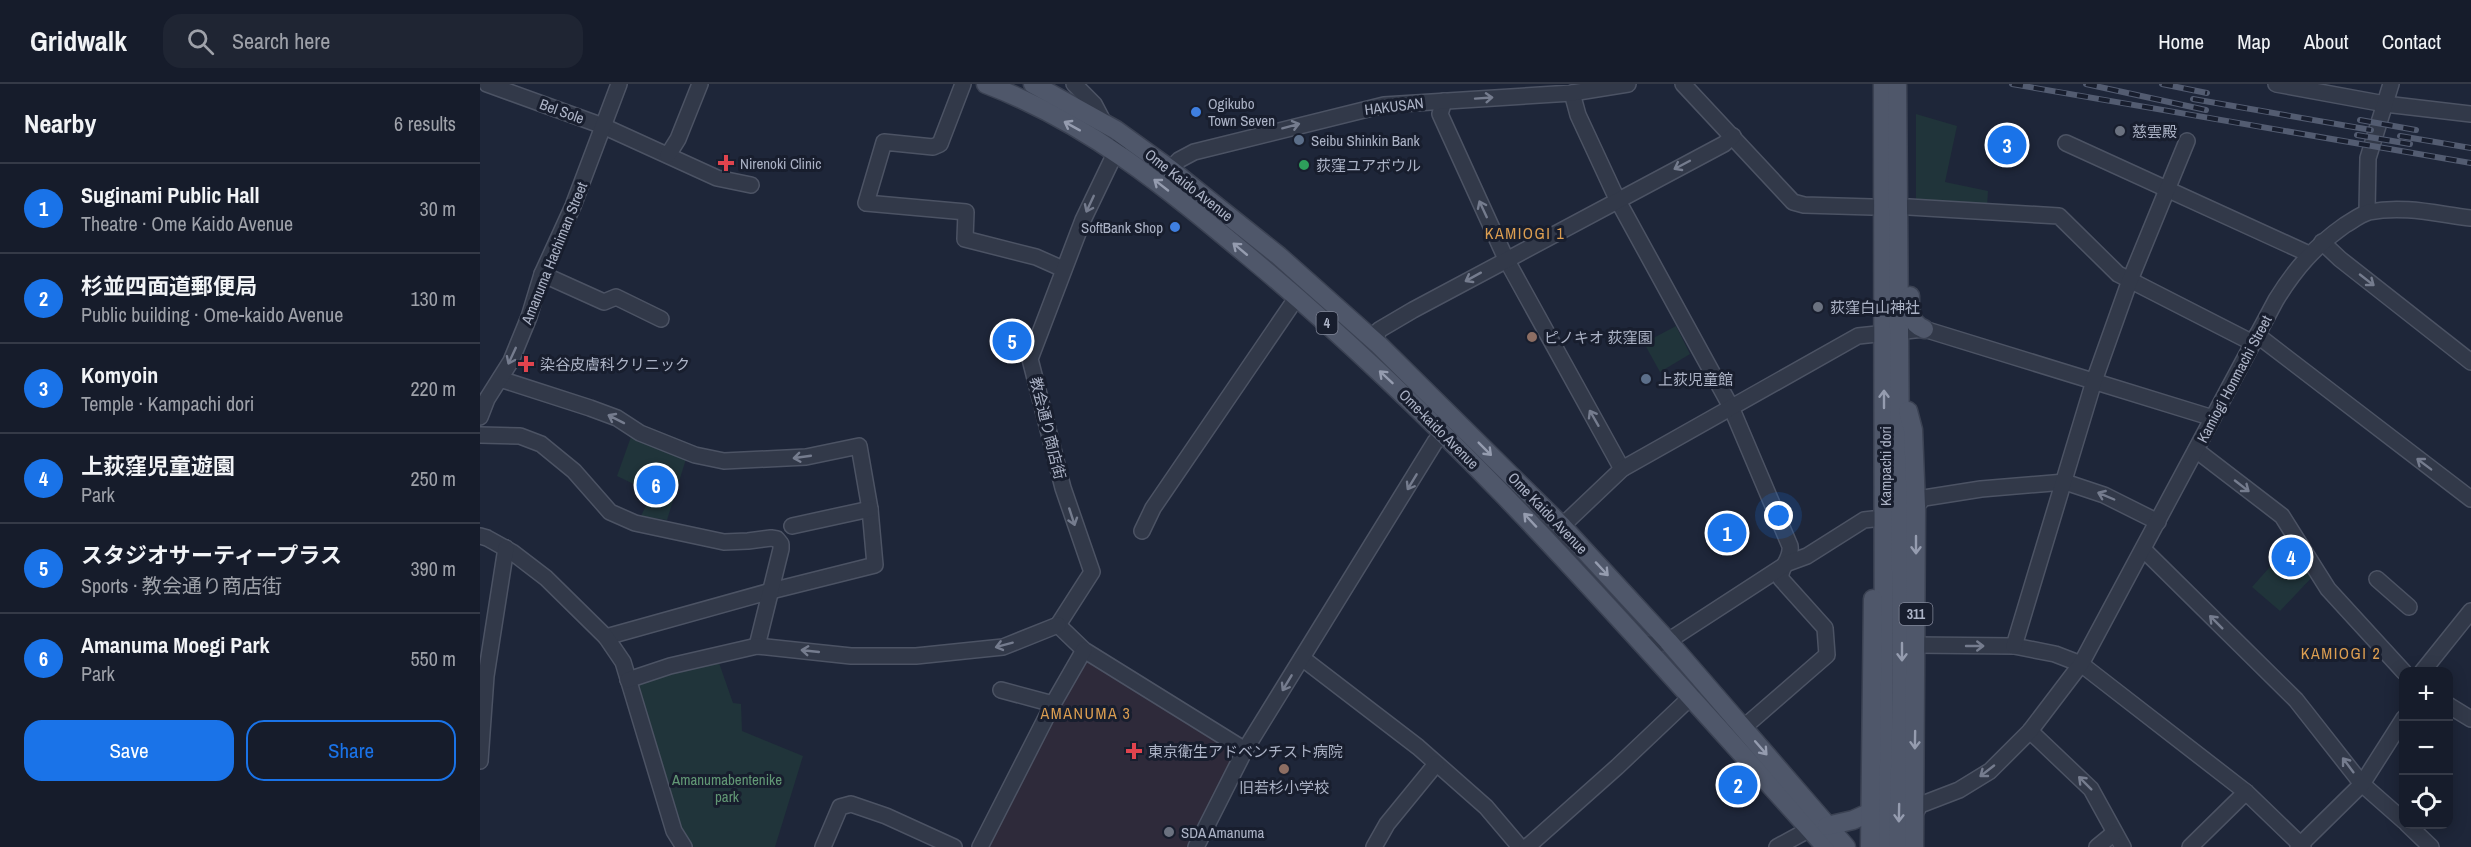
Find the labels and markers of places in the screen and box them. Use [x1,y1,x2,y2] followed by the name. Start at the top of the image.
[1208,93,1275,131] place label: Ogikubo Town Seven
[1189,105,1203,119] marker: Ogikubo Town Seven
[2132,121,2177,142] place label: 慈雲殿
[1988,122,2026,168] pin: 3
[2113,124,2127,138] marker: 慈雲殿
[1311,130,1421,151] place label: Seibu Shinkin Bank
[1292,133,1306,147] marker: Seibu Shinkin Bank
[740,153,821,174] place label: Nirenoki Clinic
[717,154,735,172] marker: Nirenoki Clinic
[1316,155,1421,176] place label: 荻窪ユアボウル
[1297,158,1311,172] marker: 荻窪ユアボウル
[1081,217,1163,238] place label: SoftBank Shop
[1168,220,1182,234] marker: SoftBank Shop
[1830,297,1920,318] place label: 荻窪白山神社
[1811,300,1825,314] marker: 荻窪白山神社
[992,318,1032,364] pin: 5
[1544,327,1652,348] place label: ピノキオ 荻窪園
[1525,330,1539,344] marker: ピノキオ 荻窪園
[540,354,690,375] place label: 染谷皮膚科クリニック
[517,355,535,373] marker: 染谷皮膚科クリニック
[1658,369,1733,390] place label: 上荻児童館
[1639,372,1653,386] marker: 上荻児童館
[636,462,675,508] pin: 6
[1708,510,1746,556] pin: 1
[2272,534,2310,580] pin: 4
[1148,741,1343,762] place label: 東京衛生アドベンチスト病院
[1125,742,1143,760] marker: 東京衛生アドベンチスト病院
[1277,762,1291,776] marker: 旧若杉小学校
[1718,762,1758,808] pin: 2
[1239,777,1329,798] place label: 旧若杉小学校
[1181,822,1265,843] place label: SDA Amanuma
[1162,825,1176,839] marker: SDA Amanuma

